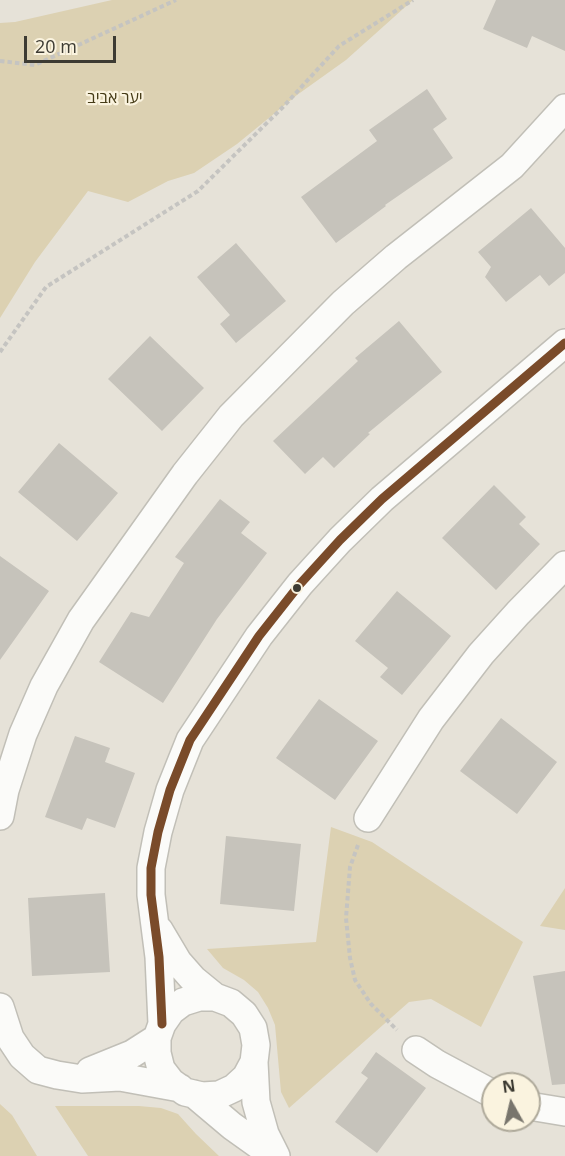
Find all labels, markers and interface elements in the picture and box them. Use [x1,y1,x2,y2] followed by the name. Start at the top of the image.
[27,24,118,62] scale bar
[35,34,77,58] text: 20 m
[87,88,143,108] park label: יער אביב
[291,582,303,594] unlabelled marker
[481,1072,541,1132] north arrow
[501,1074,517,1098] text: N

